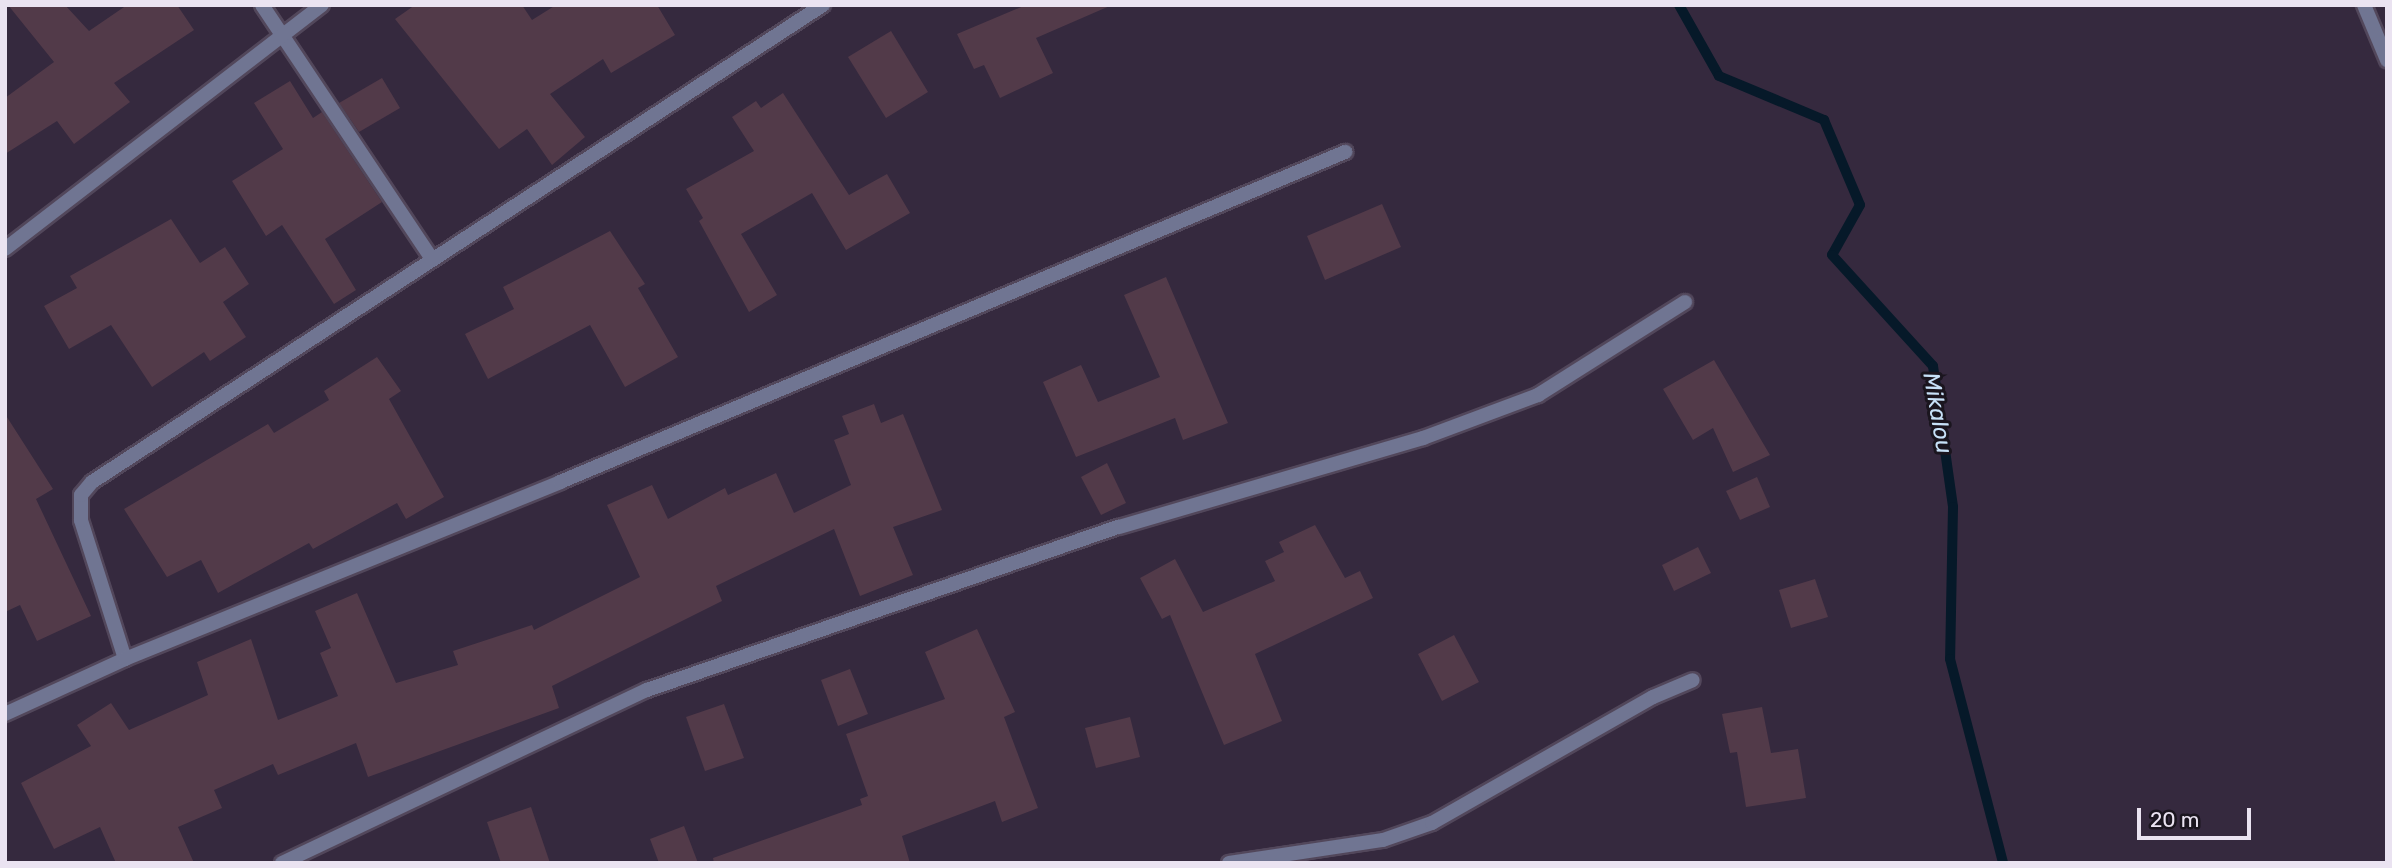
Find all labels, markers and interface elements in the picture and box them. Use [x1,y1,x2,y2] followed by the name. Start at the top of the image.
[1917,370,1959,456] water label: Mikalou
[2140,794,2254,838] scale bar
[2150,807,2199,832] text: 20 m

